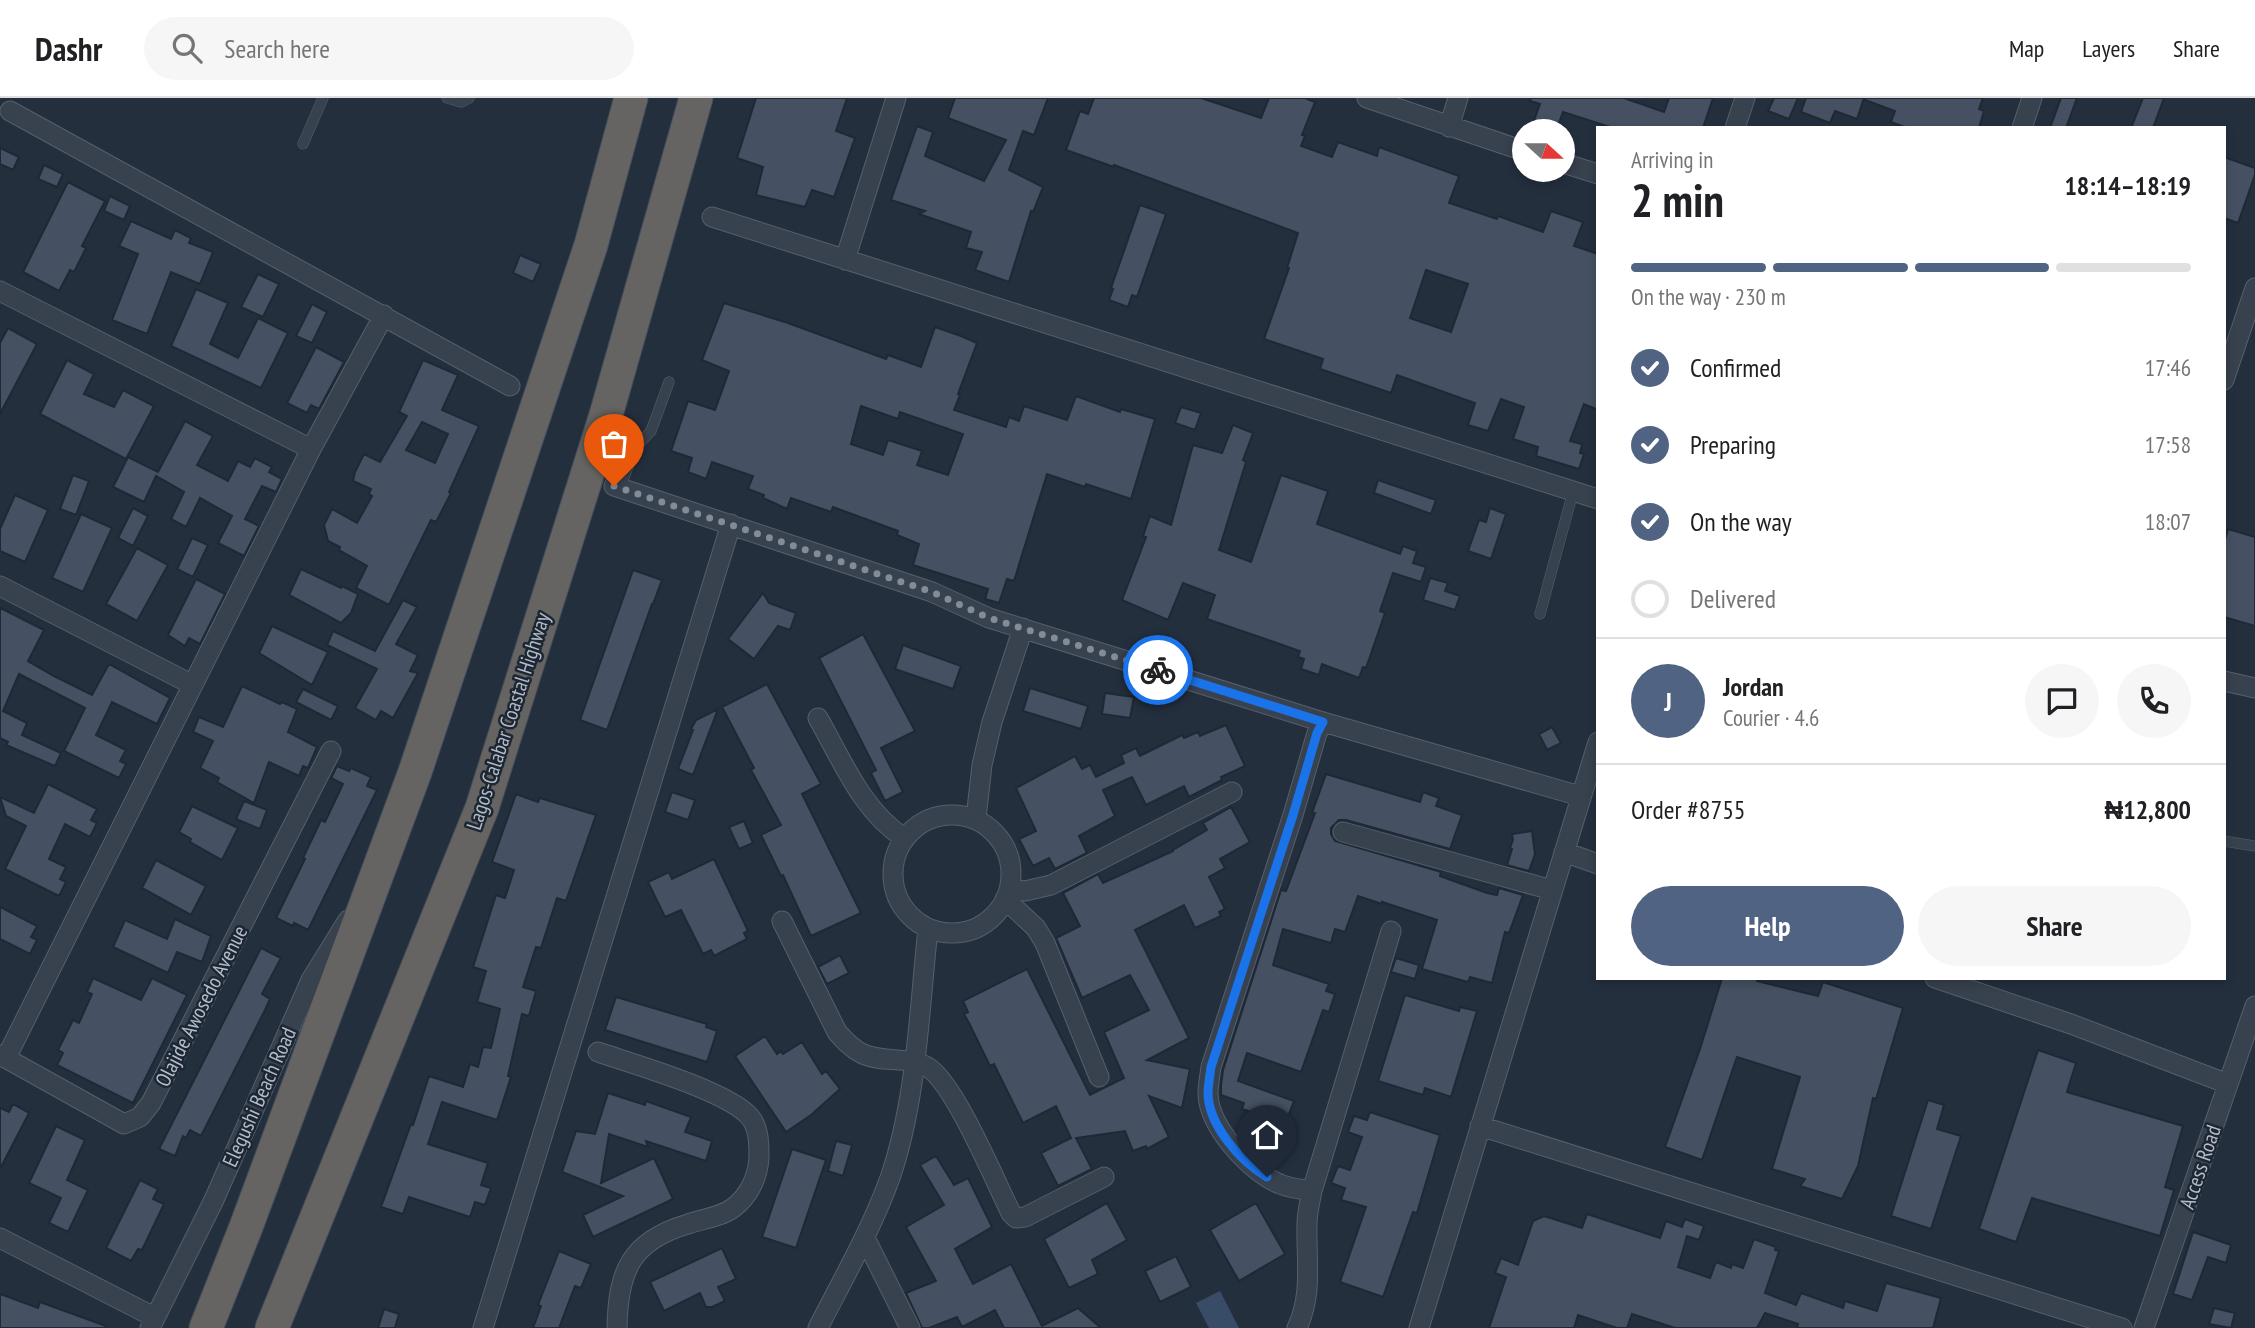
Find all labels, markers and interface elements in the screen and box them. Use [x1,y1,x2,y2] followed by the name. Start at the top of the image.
[144,17,634,80] search box
[35,27,102,70] text: Dashr
[168,29,206,67] icon: search
[224,32,330,65] text: Search here
[2009,33,2044,64] text: Map
[2082,33,2135,64] text: Layers
[2173,33,2220,64] text: Share
[1512,119,1575,182] north arrow
[1512,119,1575,182] map controls
[1631,145,1713,174] text: Arriving in
[2064,169,2191,202] text: 18:14–18:19
[1631,170,1724,230] text: 2 min
[1631,282,1786,311] text: On the way · 230 m
[1631,349,1669,387] icon: check
[1690,351,1781,384] text: Confirmed
[2145,353,2191,382] text: 17:46
[584,414,644,486] pin
[595,425,633,463] icon: bag
[1631,426,1669,464] icon: check
[1690,428,1776,461] text: Preparing
[2145,430,2191,459] text: 17:58
[1631,503,1669,541] icon: check
[1690,505,1792,538] text: On the way
[2145,507,2191,536] text: 18:07
[1690,582,1776,615] text: Delivered
[460,609,556,833] street label: Lagos-Calabar Coastal Highway
[1123,635,1193,705] courier
[1139,651,1177,689] icon: bike
[2025,664,2099,738] button: chat
[2117,664,2191,738] button: phone
[1723,670,1784,703] text: Jordan
[1664,685,1672,718] text: J
[1723,703,1819,732] text: Courier · 4.6
[1631,793,1746,826] text: Order #8755
[2104,793,2191,826] text: ₦12,800
[1631,886,1904,966] button: Help
[1918,886,2191,966] button: Share
[149,921,253,1091] street label: Olajide Awosedo Avenue
[216,1023,302,1171] street label: Elegushi Beach Road
[1237,1105,1297,1177] pin
[1248,1116,1286,1154] icon: home
[2173,1121,2227,1213] street label: Access Road

